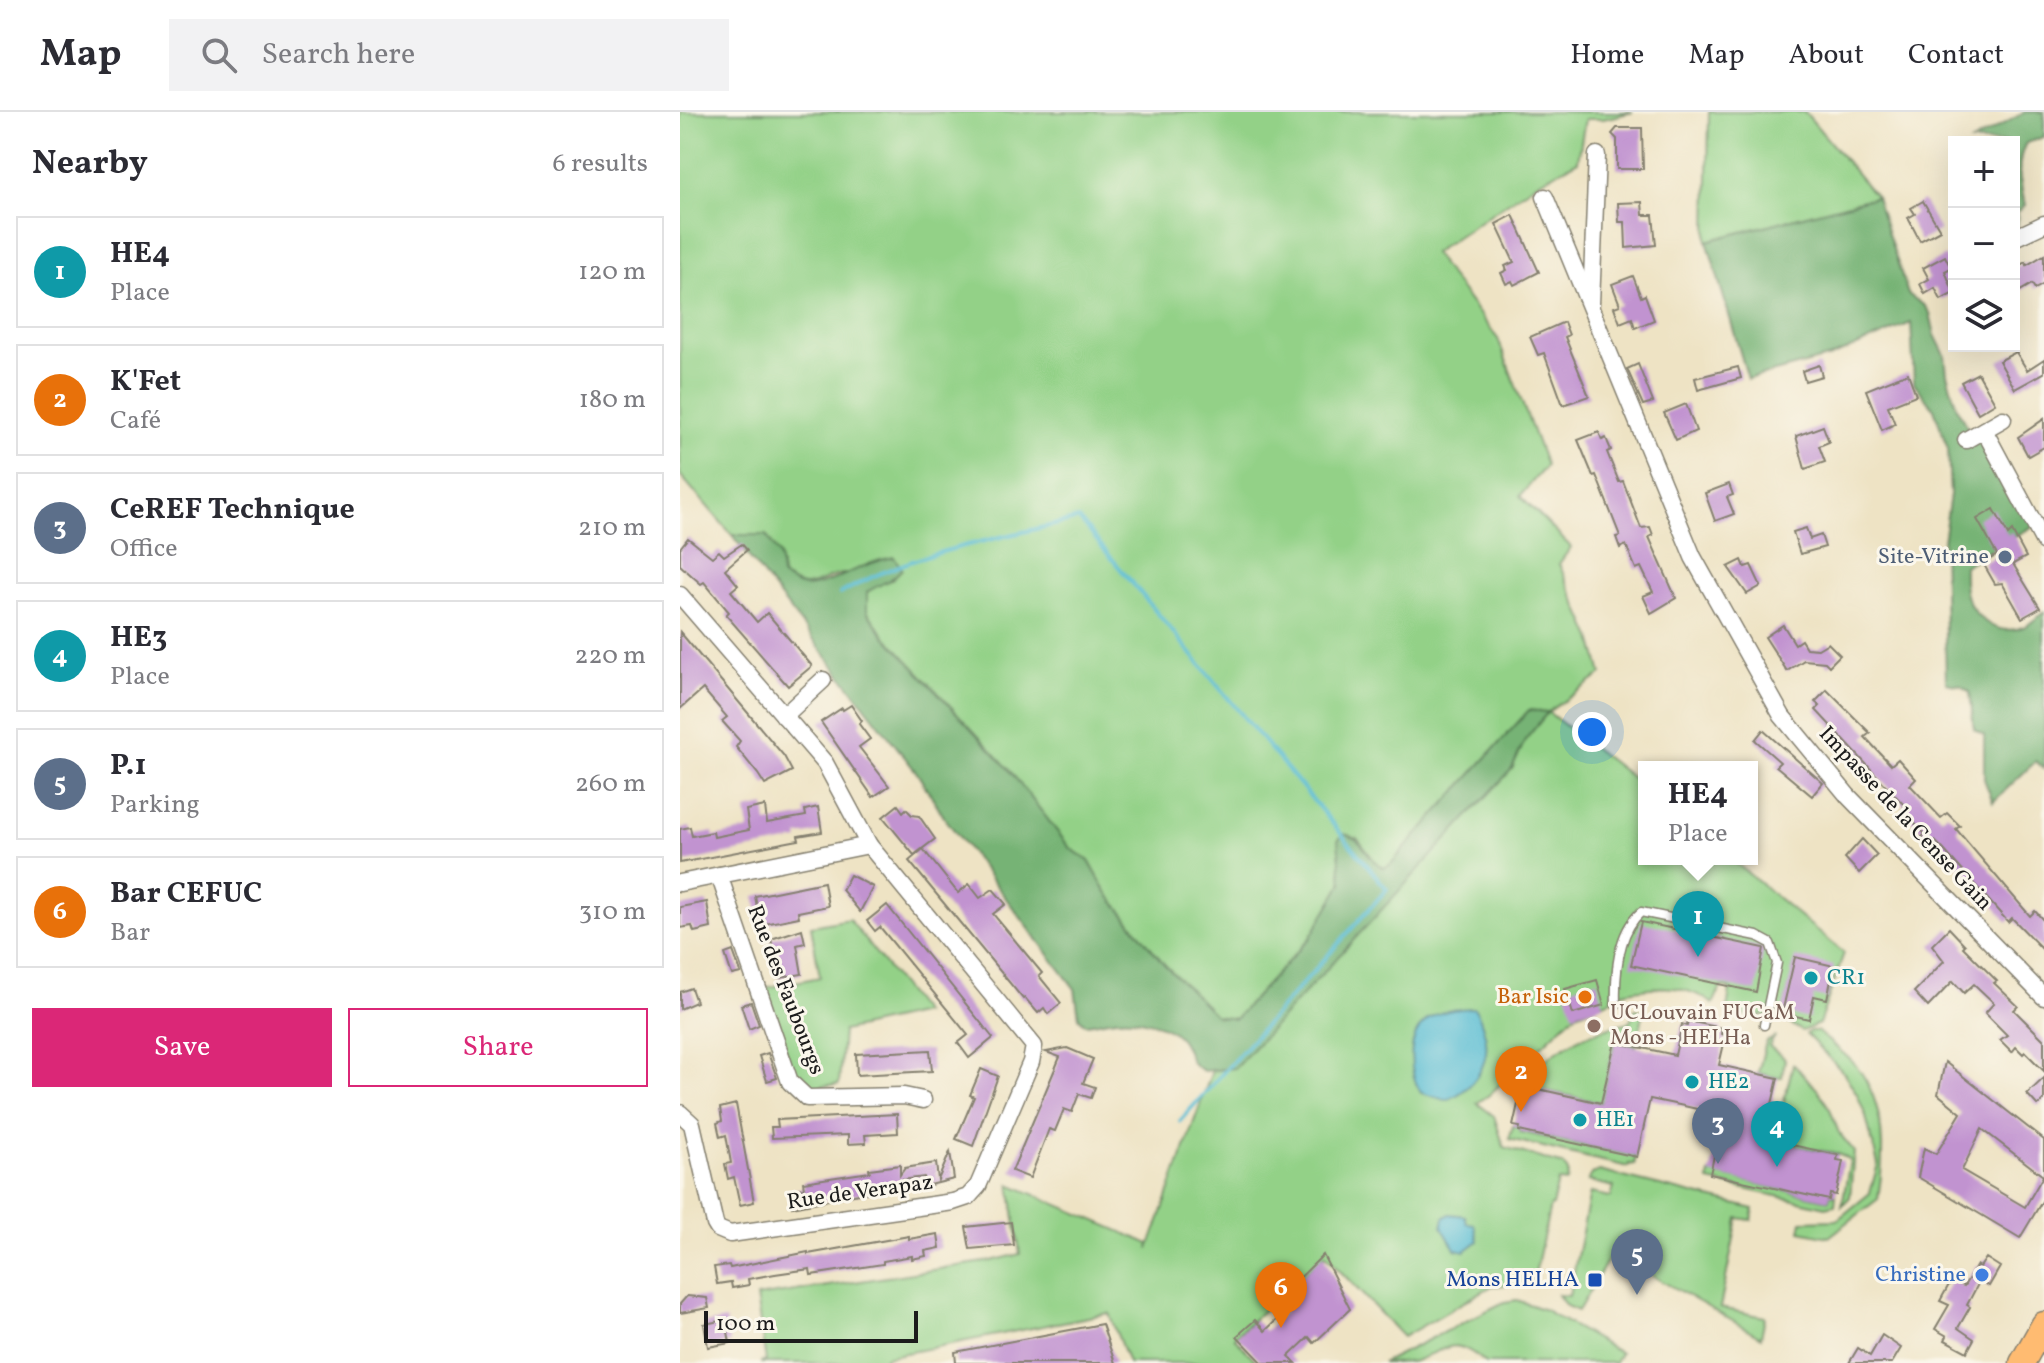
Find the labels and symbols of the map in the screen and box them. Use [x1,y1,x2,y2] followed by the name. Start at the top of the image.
[1878,542,1989,573] place label: Site-Vitrine
[1996,548,2014,566] marker: Site-Vitrine
[1572,712,1612,752] your location
[1811,720,1999,918] street label: Impasse de la Cense Gain
[1672,891,1724,957] pin: 1
[738,901,832,1079] street label: Rue des Faubourgs
[1827,963,1865,994] place label: CR1
[1802,969,1820,987] marker: CR1
[1497,982,1569,1013] place label: Bar Isic
[1576,988,1594,1006] marker: Bar Isic
[1610,998,1795,1054] place label: UCLouvain FUCaM Mons - HELHa
[1585,1017,1603,1035] marker: UCLouvain FUCaM Mons - HELHa
[1495,1046,1547,1112] pin: 2
[1708,1067,1750,1098] place label: HE2
[1683,1073,1701,1091] marker: HE2
[1692,1098,1744,1164] pin: 3
[1751,1101,1803,1167] pin: 4
[1596,1105,1634,1136] place label: HE1
[1571,1111,1589,1129] marker: HE1
[785,1167,935,1219] street label: Rue de Verapaz
[1611,1229,1663,1295] pin: 5
[1875,1260,1966,1291] place label: Christine
[1255,1262,1307,1328] pin: 6
[1446,1265,1579,1296] place label: Mons HELHA
[1973,1266,1991,1284] marker: Christine
[1586,1271,1604,1289] marker: Mons HELHA
[704,1307,918,1343] scale bar

